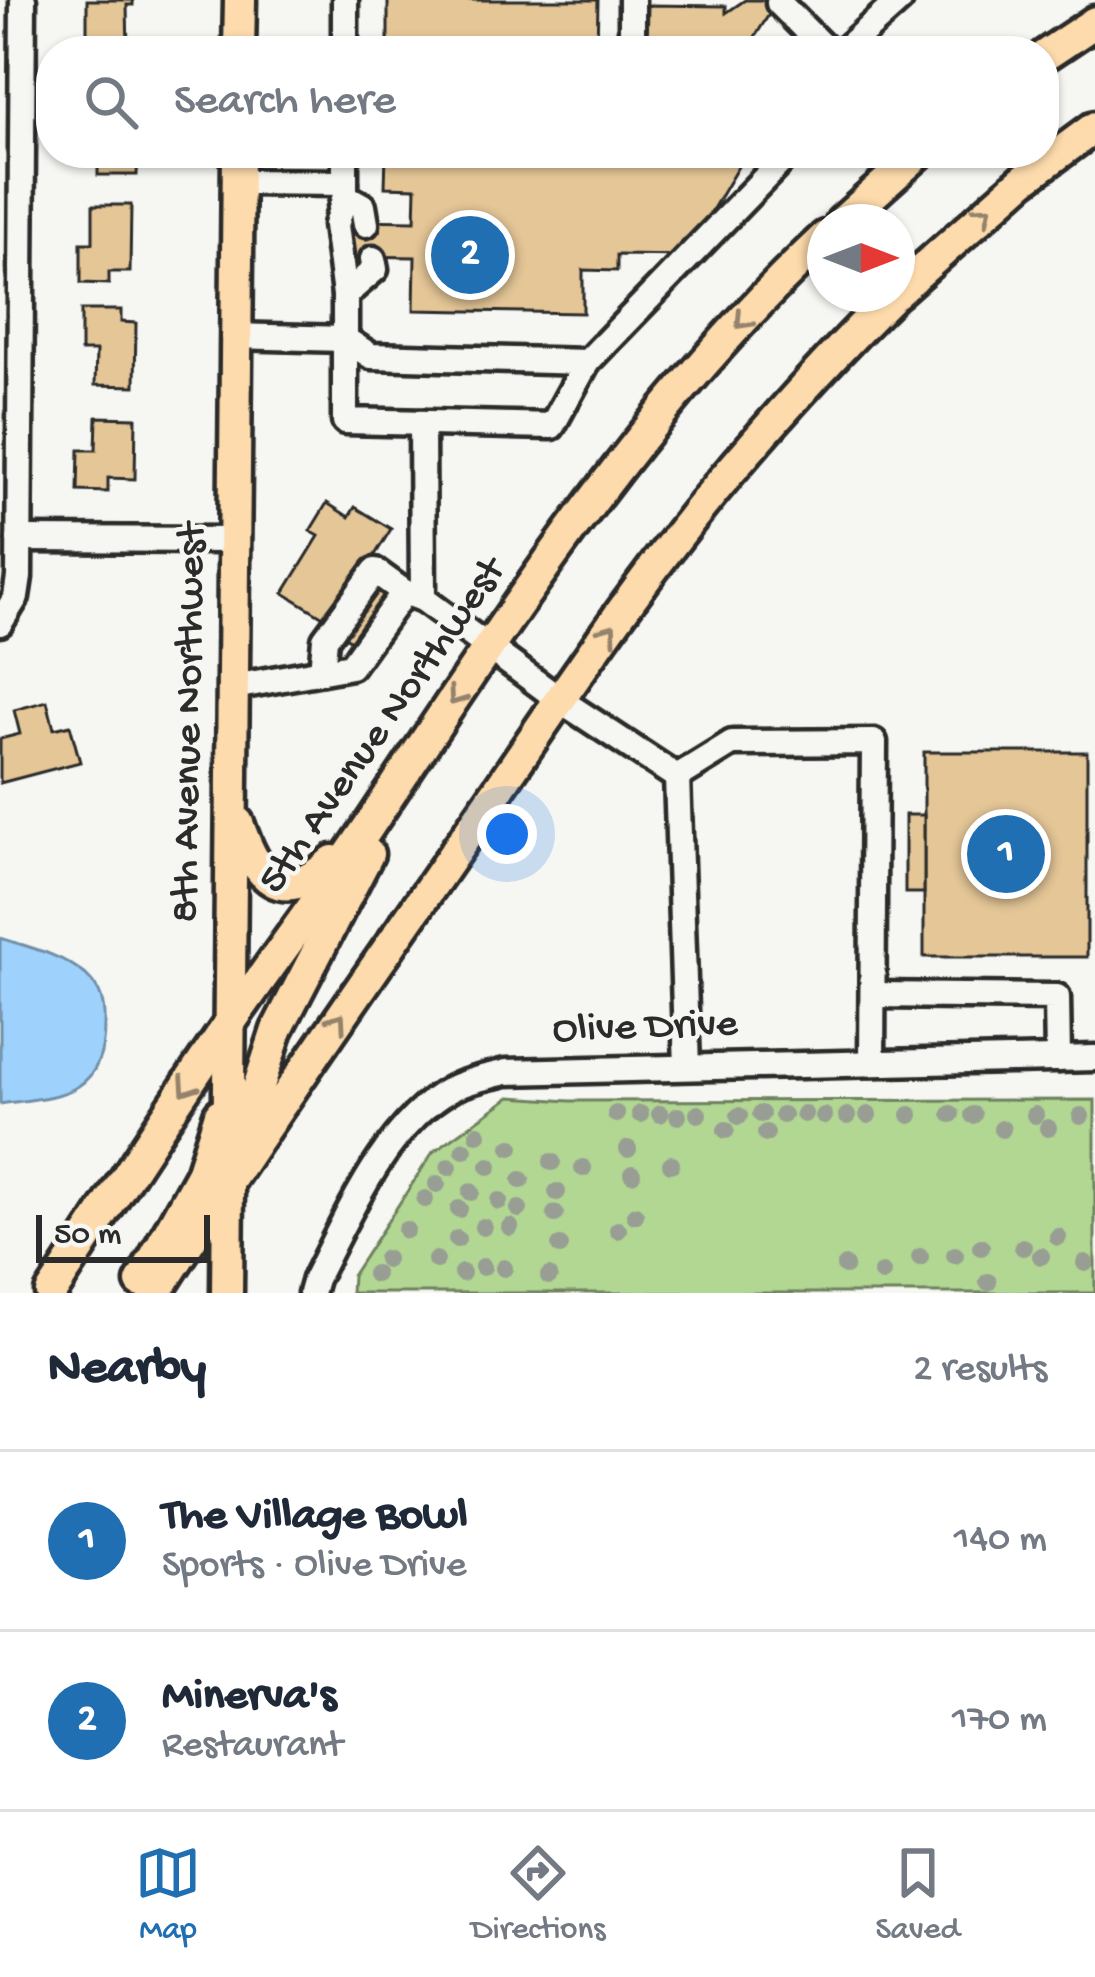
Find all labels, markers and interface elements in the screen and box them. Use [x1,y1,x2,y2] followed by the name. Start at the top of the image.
[36,36,1059,168] search box
[78,69,144,135] icon: search
[174,76,396,129] text: Search here
[807,204,915,312] north arrow
[970,206,992,228] one-way arrow
[431,210,509,300] pin: 2
[735,307,757,328] one-way arrow
[163,519,219,923] street label: 8th Avenue Northwest
[250,547,521,904] street label: 5th Avenue Northwest
[595,623,617,645] one-way arrow
[448,684,470,706] one-way arrow
[477,804,537,864] your location
[967,809,1045,899] pin: 1
[552,1001,740,1057] street label: Olive Drive
[324,1012,346,1034] one-way arrow
[179,1074,201,1096] one-way arrow
[36,1209,210,1262] scale bar
[54,1217,121,1255] text: 50 m
[48,1341,206,1401] text: Nearby
[913,1348,1047,1394] text: 2 results
[162,1491,468,1544] text: The Village Bowl
[79,1518,95,1564] text: 1
[954,1518,1047,1564] text: 140 m
[162,1544,466,1590] text: Sports · Olive Drive
[162,1671,336,1724] text: Minerva's
[77,1698,97,1744] text: 2
[952,1698,1047,1744] text: 170 m
[162,1724,343,1770] text: Restaurant
[135,1840,201,1950] tab: Map
[471,1840,605,1950] tab: Directions
[875,1840,960,1950] tab: Saved

